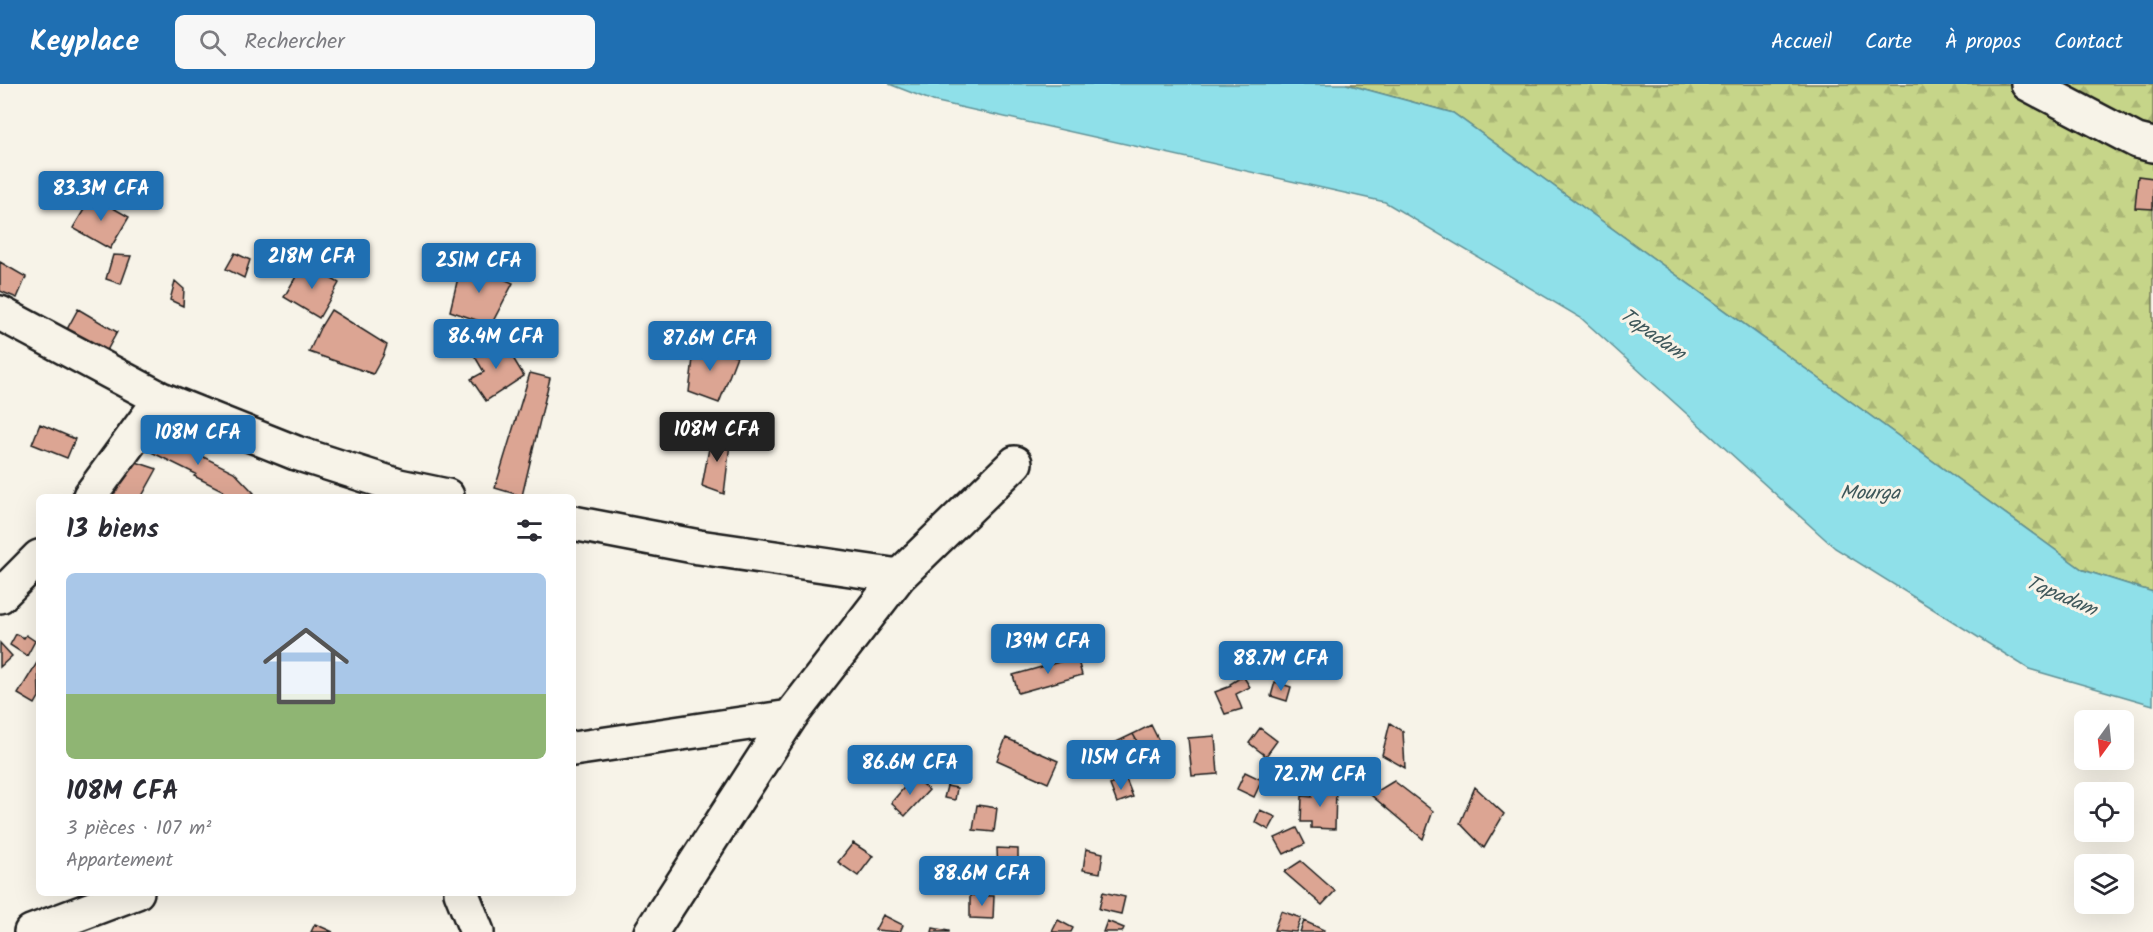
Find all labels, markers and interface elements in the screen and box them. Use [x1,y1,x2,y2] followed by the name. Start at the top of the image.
[175,15,595,69] search box
[30,20,139,65] text: Keyplace
[244,25,345,60] text: Rechercher
[196,26,229,59] icon: search
[1771,26,1832,59] text: Accueil
[1865,26,1912,59] text: Carte
[1945,26,2021,59] text: À propos
[2054,26,2123,59] text: Contact
[32,171,170,222] pin: 83.3M CFA
[52,174,150,206] text: 83.3M CFA
[250,239,374,290] pin: 218M CFA
[268,242,356,274] text: 218M CFA
[417,243,541,294] pin: 251M CFA
[436,246,522,278] text: 251M CFA
[1612,301,1693,371] water label: Tapadam
[427,319,565,370] pin: 86.4M CFA
[641,321,779,372] pin: 87.6M CFA
[448,322,544,354] text: 86.4M CFA
[662,324,758,356] text: 87.6M CFA
[655,412,779,463] pin: 108M CFA
[136,415,260,466] pin: 108M CFA
[674,415,760,447] text: 108M CFA
[155,418,241,450] text: 108M CFA
[1840,478,1902,510] water label: Mourga
[66,509,159,551] text: 13 biens
[513,514,546,547] icon: filters
[2021,568,2103,627] water label: Tapadam
[252,612,360,720] icon: home
[986,624,1110,675] pin: 139M CFA
[1005,627,1091,659] text: 139M CFA
[1212,641,1350,692] pin: 88.7M CFA
[1233,644,1329,676] text: 88.7M CFA
[2074,710,2134,770] north arrow
[2074,710,2134,914] map controls
[1059,740,1183,791] pin: 115M CFA
[1081,743,1161,775] text: 115M CFA
[841,745,979,796] pin: 86.6M CFA
[862,748,958,780] text: 86.6M CFA
[1251,757,1389,808] pin: 72.7M CFA
[1273,760,1367,792] text: 72.7M CFA
[66,771,179,813] text: 108M CFA
[2074,782,2134,842] button: locate
[66,813,211,845] text: 3 pièces · 107 m²
[66,845,173,877] text: Appartement
[2074,854,2134,914] button: layers
[913,856,1051,907] pin: 88.6M CFA
[933,859,1031,891] text: 88.6M CFA

